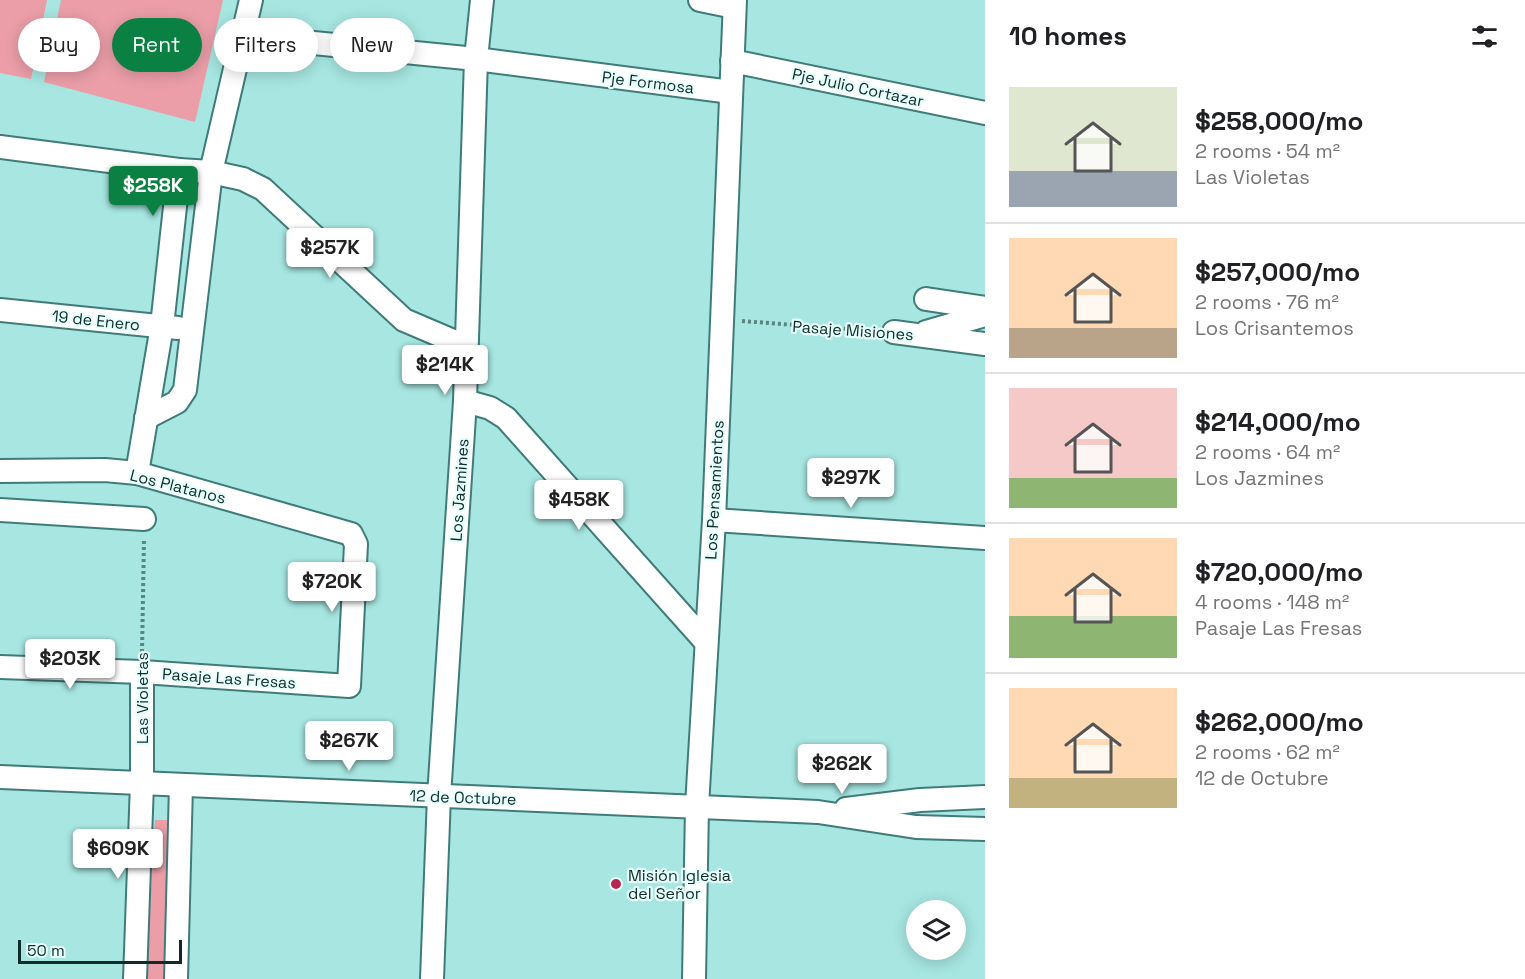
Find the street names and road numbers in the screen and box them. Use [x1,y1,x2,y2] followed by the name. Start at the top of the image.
[790,63,926,112] street label: Pje Julio Cortazar
[601,66,695,99] street label: Pje Formosa
[51,305,141,336] street label: 19 de Enero
[792,316,914,345] street label: Pasaje Misiones
[700,420,729,560] street label: Los Pensamientos
[445,438,474,542] street label: Los Jazmines
[128,464,228,509] street label: Los Platanos
[132,652,153,744] street label: Las Violetas
[161,663,296,694] street label: Pasaje Las Fresas
[409,785,517,810] street label: 12 de Octubre

